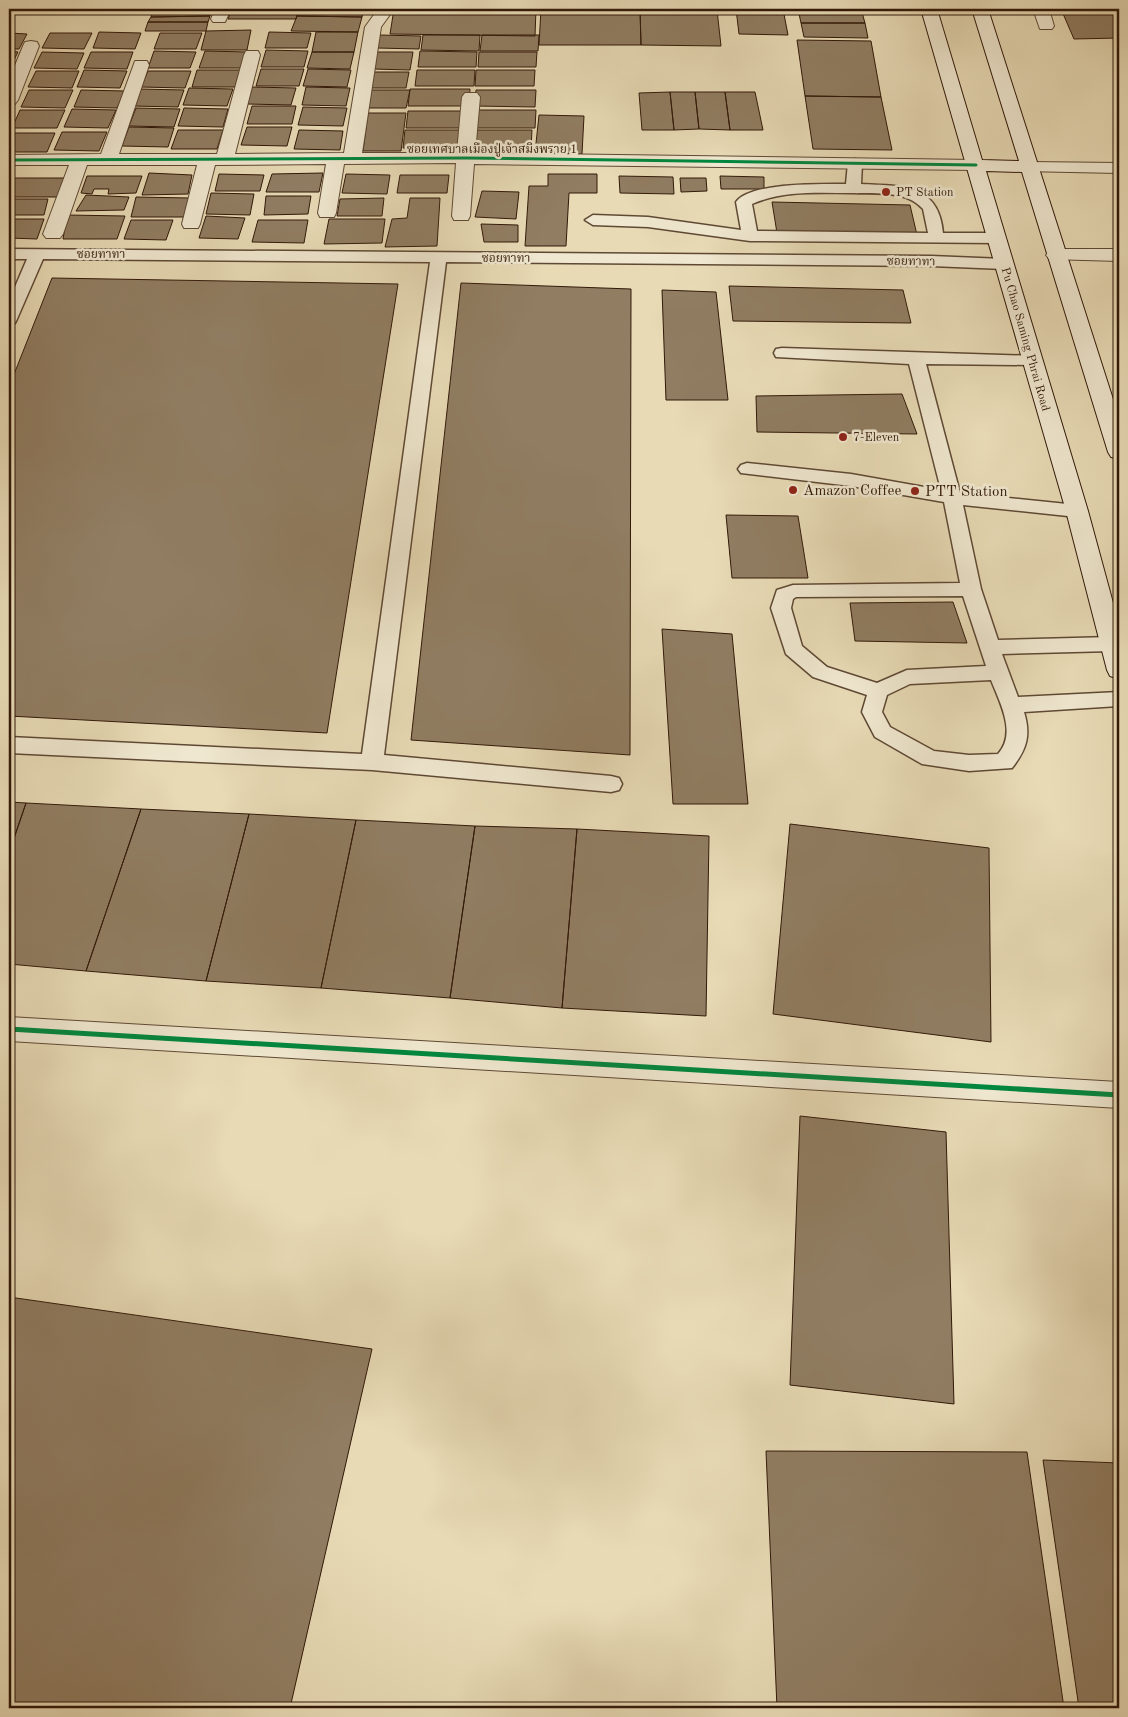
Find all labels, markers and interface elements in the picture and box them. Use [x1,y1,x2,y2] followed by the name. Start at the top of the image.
[407,142,577,157] street label: ซอยเทศบาลเมืองปู่เจ้าสมิงพราย 1
[880,186,892,198] marker: PT Station
[896,187,954,199] place label: PT Station
[77,249,125,261] street label: ซอยทาทา
[482,253,530,265] street label: ซอยทาทา
[886,256,936,268] street label: ซอยทาทา
[999,266,1051,413] street label: Pu Chao Saming Phrai Road
[837,431,849,443] marker: 7-Eleven
[853,432,900,444] place label: 7-Eleven
[787,484,799,496] marker: Amazon Coffee
[803,484,901,499] place label: Amazon Coffee
[909,485,921,497] marker: PTT Station
[925,485,1008,500] place label: PTT Station

